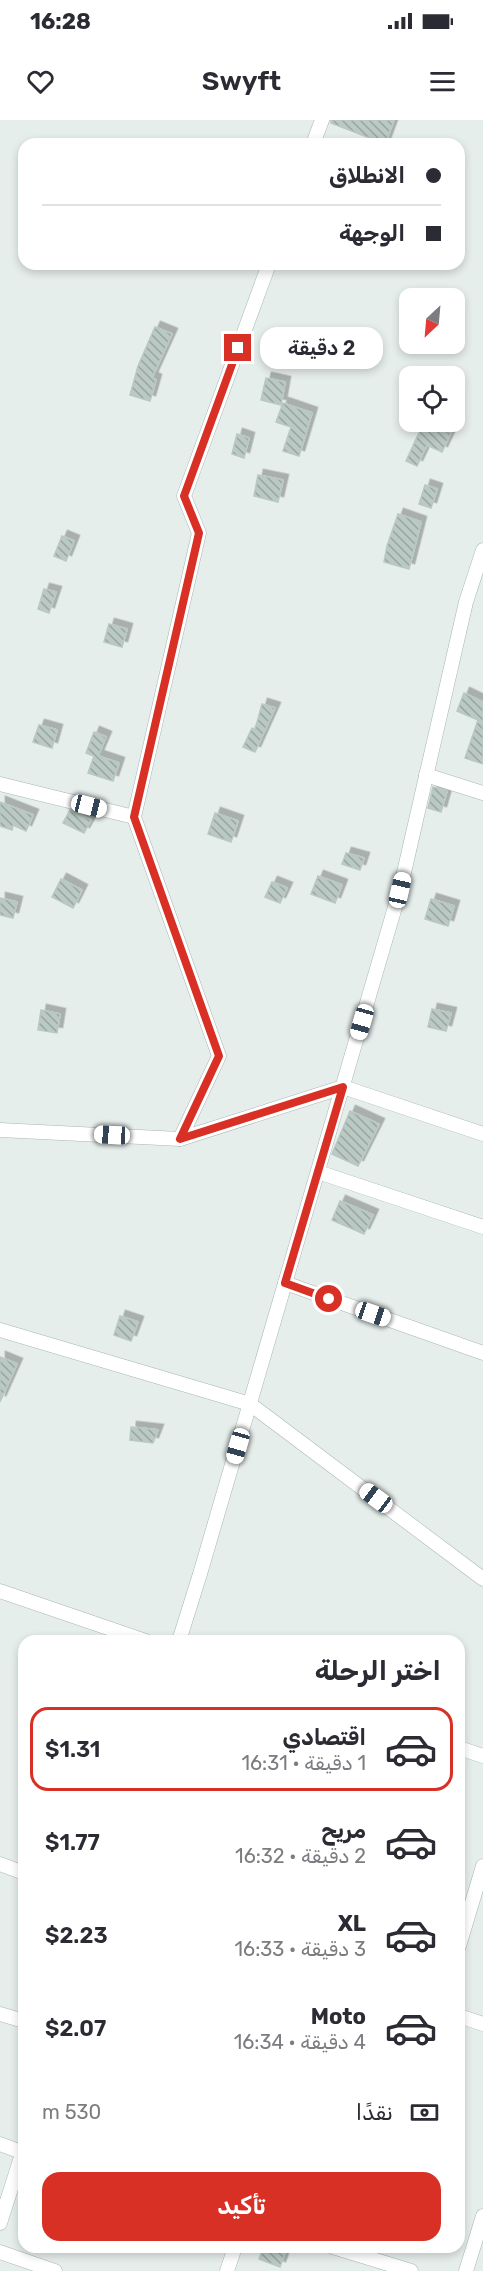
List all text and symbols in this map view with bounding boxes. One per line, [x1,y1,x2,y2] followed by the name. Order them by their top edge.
[30,8,91,35] text: 16:28
[24,65,57,98] icon: heart
[202,65,281,97] text: Swyft
[426,65,459,98] icon: menu
[329,162,405,189] text: الانطلاق
[339,220,405,247] text: الوجهة
[399,288,465,354] north arrow
[399,288,465,432] map controls
[259,327,382,369] callout: 2 دقيقة
[224,334,251,361] route end
[288,336,355,360] text: 2 دقيقة
[399,366,465,432] button: locate
[69,793,109,819] car
[387,870,413,910] car
[348,1002,376,1042] car
[94,1125,130,1145] car
[315,1285,342,1312] route start
[353,1300,393,1328] car
[224,1426,252,1466] car
[356,1480,396,1516] car
[315,1655,441,1687] text: اختر الرحلة
[384,1722,438,1776] icon: car
[283,1724,366,1751] text: اقتصادي
[45,1736,100,1763] text: $1.31
[241,1751,366,1775] text: 1 دقيقة · 16:31
[384,1815,438,1869] icon: car
[321,1817,366,1844] text: مريح
[45,1829,100,1856] text: $1.77
[235,1844,366,1868] text: 2 دقيقة · 16:32
[384,1908,438,1962] icon: car
[338,1910,366,1937] text: XL
[45,1922,108,1949] text: $2.23
[235,1937,366,1961] text: 3 دقيقة · 16:33
[384,2001,438,2055] icon: car
[311,2003,366,2030] text: Moto
[45,2015,106,2042] text: $2.07
[234,2030,366,2054] text: 4 دقيقة · 16:34
[408,2096,441,2129] icon: cash
[356,2099,393,2126] text: نقدًا
[42,2100,101,2124] text: 530 m
[42,2172,441,2241] button: تأكيد

